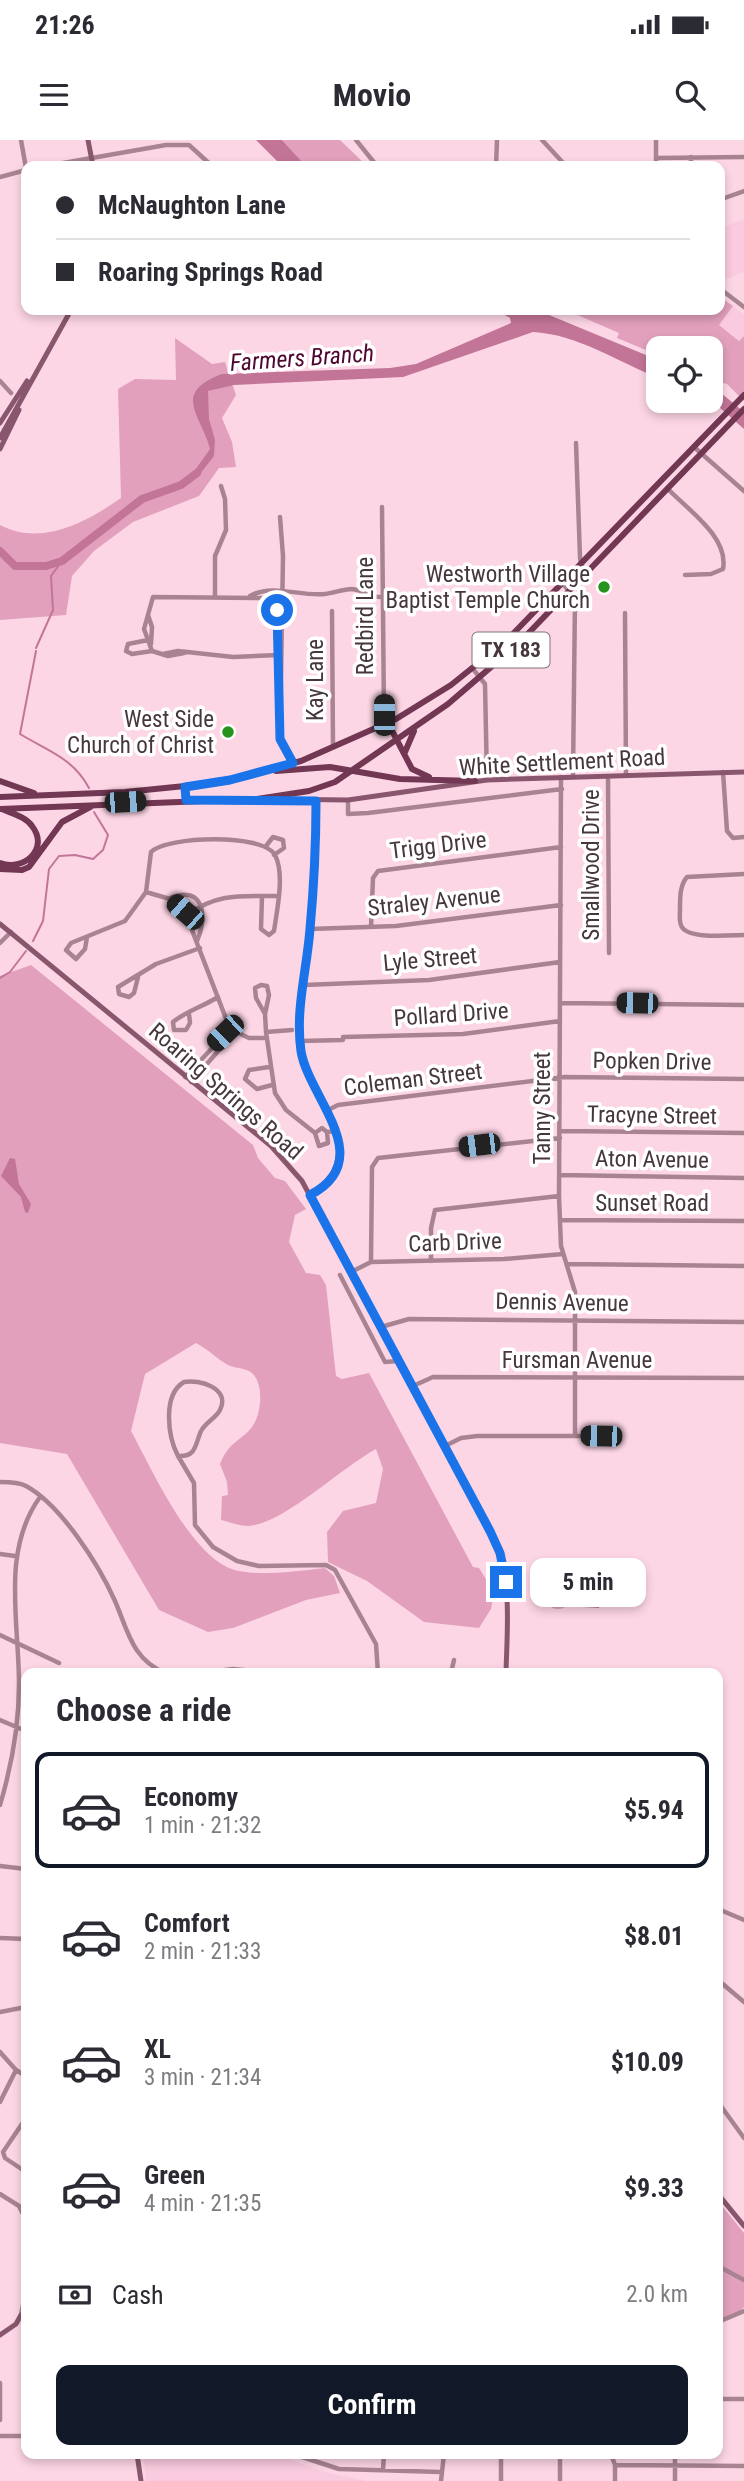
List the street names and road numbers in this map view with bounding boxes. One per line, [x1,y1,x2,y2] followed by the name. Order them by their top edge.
[352,557,379,675] street label: Redbird Lane
[472,632,550,668] road number: TX 183
[302,639,329,721] street label: Kay Lane
[458,744,666,781] street label: White Settlement Road
[578,789,605,941] street label: Smallwood Drive
[388,826,488,865] street label: Trigg Drive
[366,881,502,922] street label: Straley Avenue
[382,942,478,977] street label: Lyle Street
[393,997,509,1032] street label: Pollard Drive
[143,1017,308,1165] street label: Roaring Springs Road
[592,1047,712,1076] street label: Popken Drive
[529,1052,556,1164] street label: Tanny Street
[342,1058,484,1101] street label: Coleman Street
[587,1101,717,1130] street label: Tracyne Street
[595,1145,709,1174] street label: Aton Avenue
[595,1190,709,1217] street label: Sunset Road
[408,1227,502,1258] street label: Carb Drive
[495,1288,629,1317] street label: Dennis Avenue
[502,1347,652,1374] street label: Fursman Avenue

